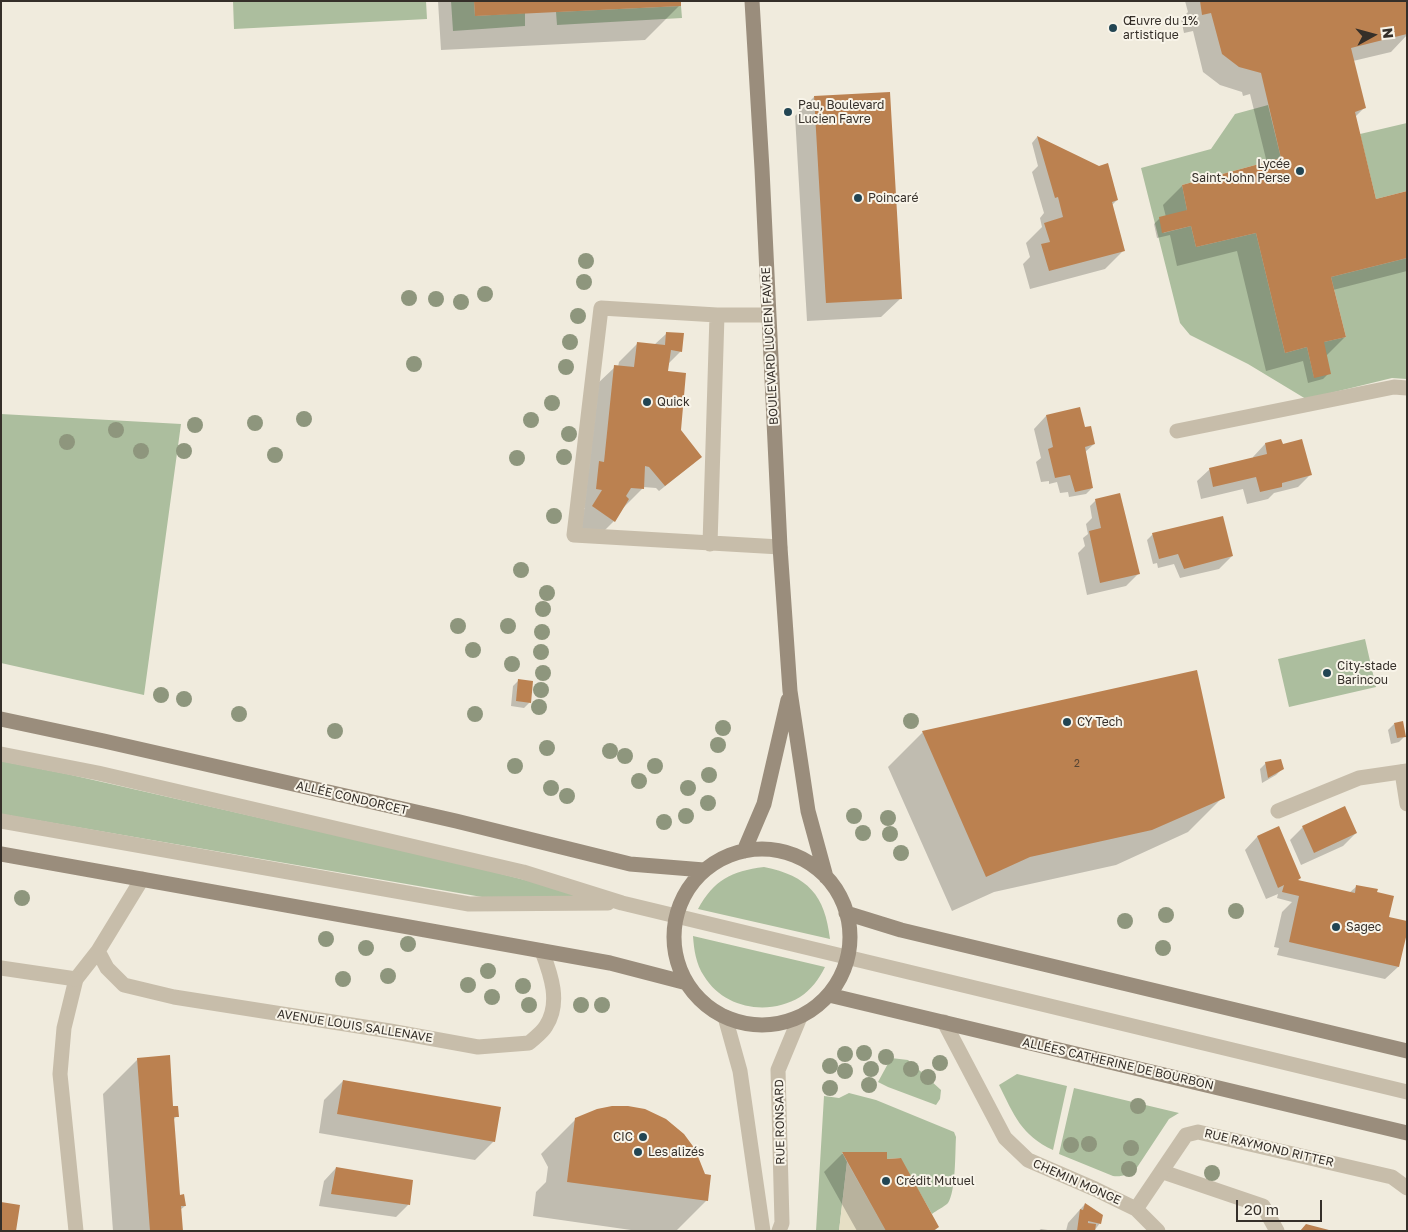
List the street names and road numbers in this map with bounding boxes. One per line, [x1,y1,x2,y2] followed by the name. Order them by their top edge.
[759,267,781,425] street label: BOULEVARD LUCIEN FAVRE
[295,778,409,818] street label: ALLÉE CONDORCET
[276,1007,434,1045] street label: AVENUE LOUIS SALLENAVE
[1021,1035,1215,1093] street label: ALLÉES CATHERINE DE BOURBON
[772,1079,788,1165] street label: RUE RONSARD
[1203,1126,1335,1170] street label: RUE RAYMOND RITTER
[1031,1156,1123,1208] street label: CHEMIN MONGE

